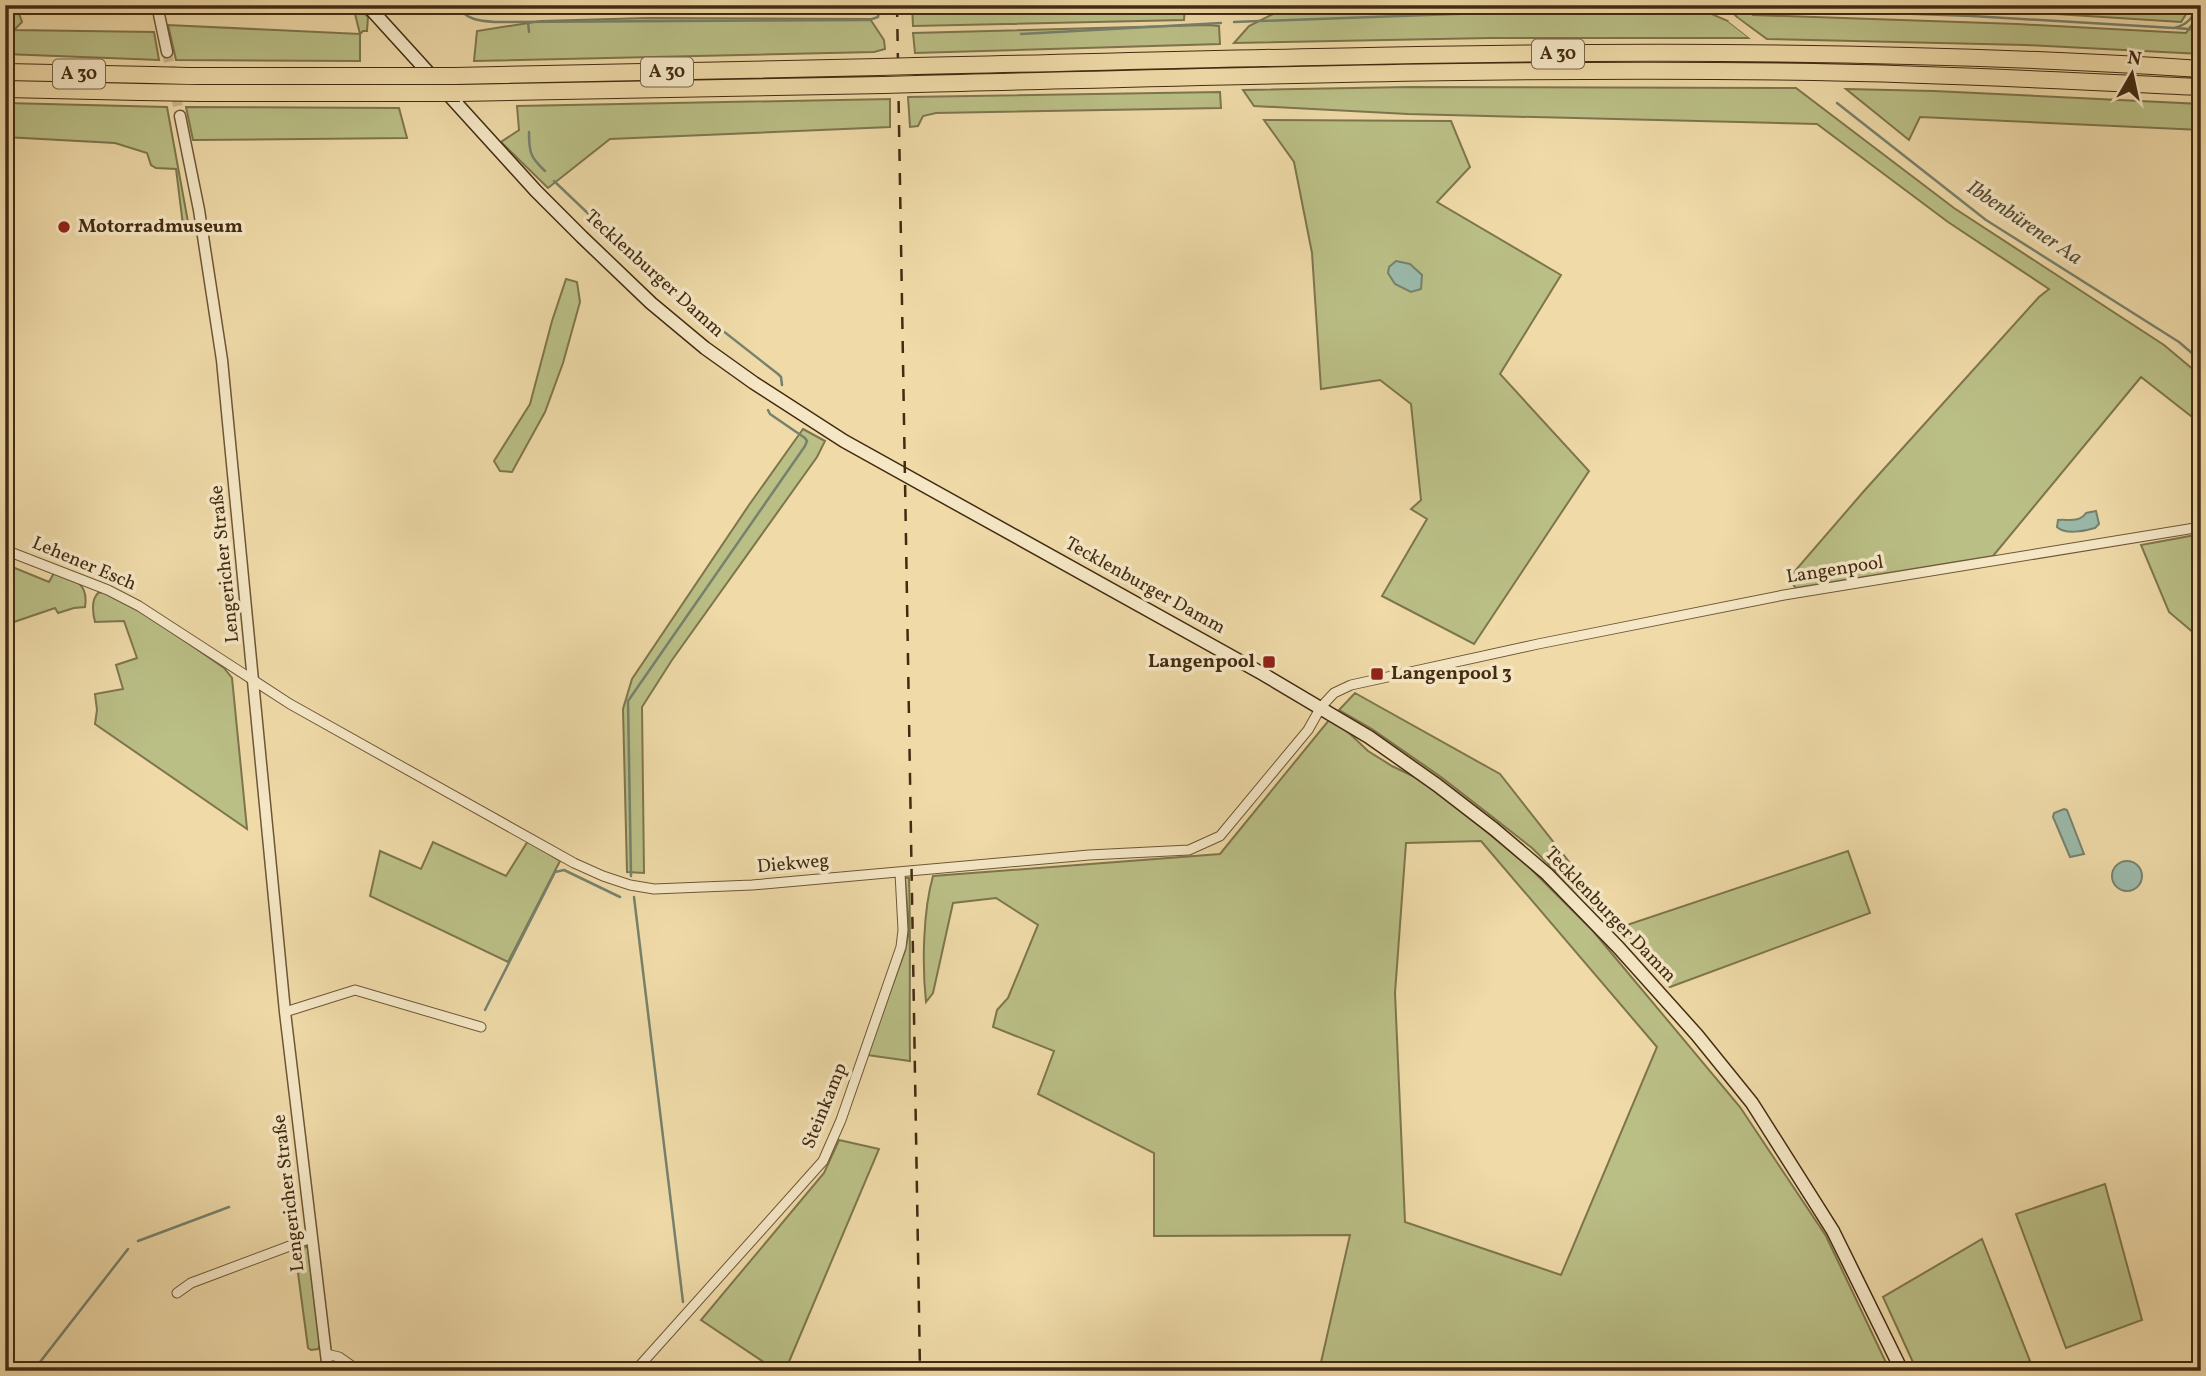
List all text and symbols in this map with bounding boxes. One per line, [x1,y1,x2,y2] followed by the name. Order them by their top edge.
[2098,38,2168,108] north arrow
[1532,40,1584,68] road number: A 30
[2125,45,2143,73] text: N
[641,58,693,86] road number: A 30
[53,60,105,88] road number: A 30
[1960,174,2088,272] water label: Ibbenbürener Aa
[579,204,730,344] street label: Tecklenburger Damm
[78,214,243,240] place label: Motorradmuseum
[56,219,72,235] marker: Motorradmuseum
[204,484,246,644] street label: Lengericher Straße
[28,530,140,598] street label: Lehener Esch
[1060,531,1230,641] street label: Tecklenburger Damm
[1785,549,1886,591] street label: Langenpool
[1148,649,1255,675] place label: Langenpool
[1261,654,1277,670] marker: Langenpool
[1391,661,1512,687] place label: Langenpool 3
[1369,666,1385,682] marker: Langenpool 3
[1538,841,1682,989] street label: Tecklenburger Damm
[756,848,830,880] street label: Diekweg
[796,1059,854,1153] street label: Steinkamp
[266,1113,312,1273] street label: Lengericher Straße

